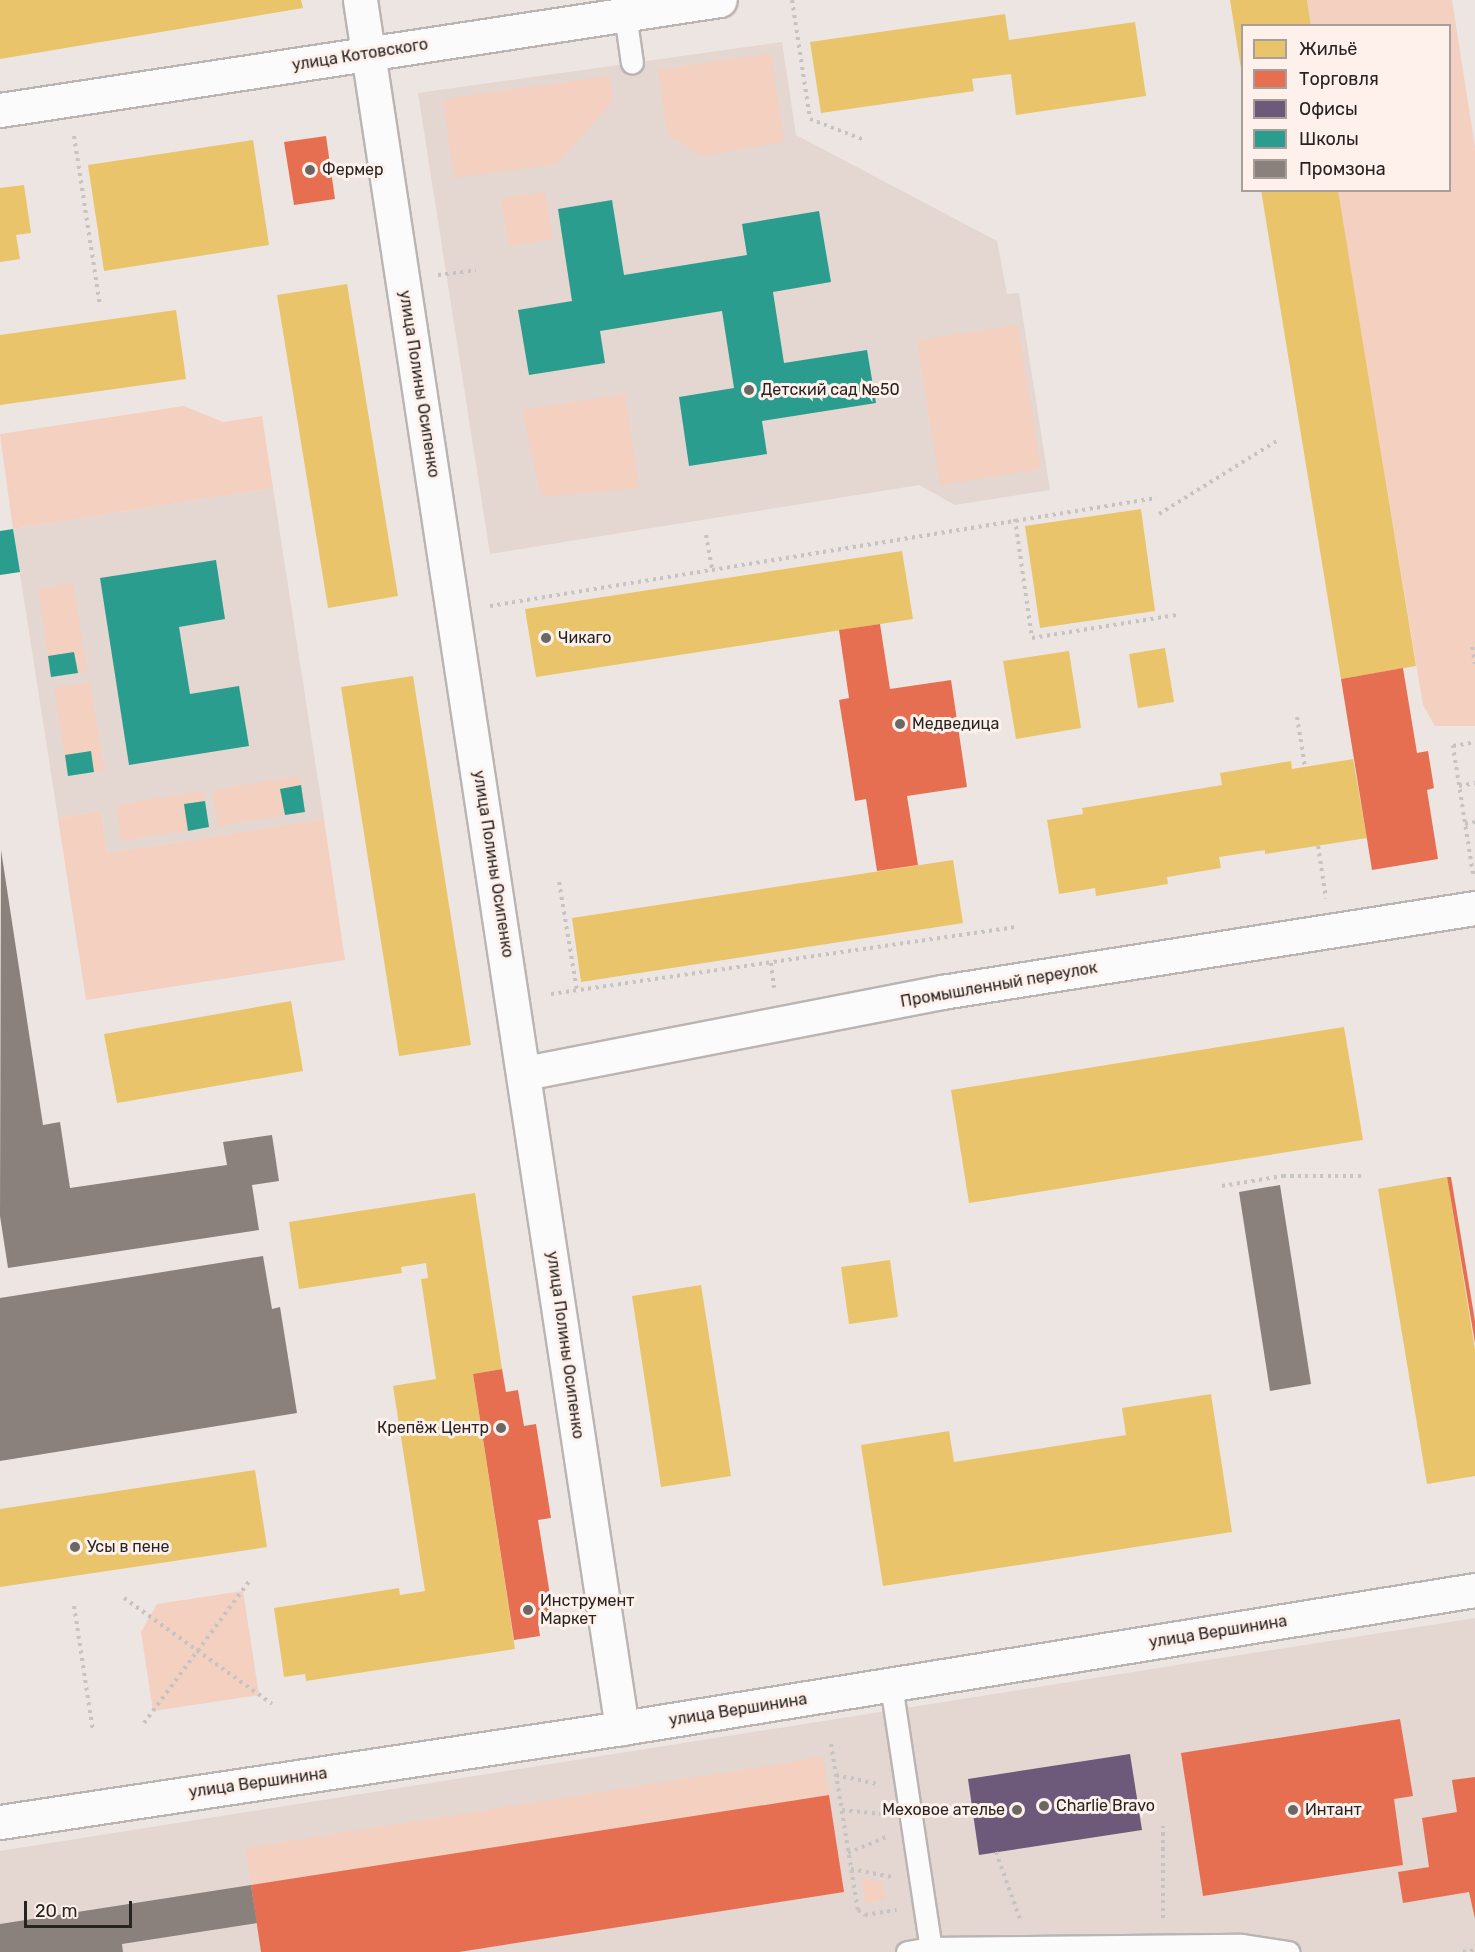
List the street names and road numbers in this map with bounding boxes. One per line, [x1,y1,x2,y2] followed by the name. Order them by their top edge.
[291,35,429,75] street label: улица Котовского
[395,289,443,479] street label: улица Полины Осипенко
[469,769,517,959] street label: улица Полины Осипенко
[899,958,1099,1012] street label: Промышленный переулок
[542,1250,588,1440] street label: улица Полины Осипенко
[1148,1612,1288,1652] street label: улица Вершинина
[668,1690,808,1730] street label: улица Вершинина
[188,1764,328,1802] street label: улица Вершинина

